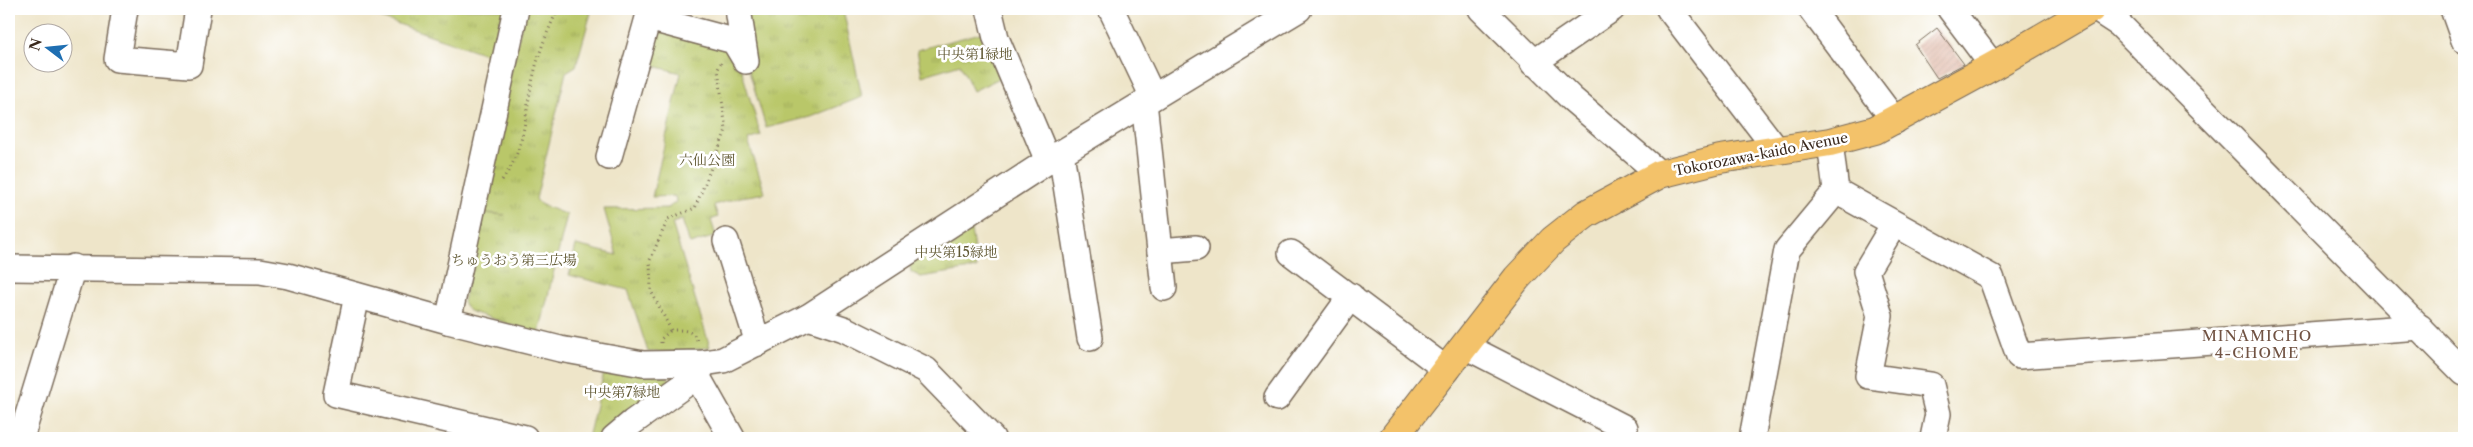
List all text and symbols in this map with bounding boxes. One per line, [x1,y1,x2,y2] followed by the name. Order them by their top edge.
[22,22,72,72] north arrow
[25,36,46,53] text: N
[937,45,1013,63] park label: 中央第1緑地
[1672,128,1850,180] street label: Tokorozawa-kaido Avenue
[679,151,735,169] park label: 六仙公園
[914,243,998,261] park label: 中央第15緑地
[451,251,577,269] park label: ちゅうおう第三広場
[2202,326,2312,362] district label: MINAMICHO 4-CHOME
[584,383,660,401] park label: 中央第7緑地

